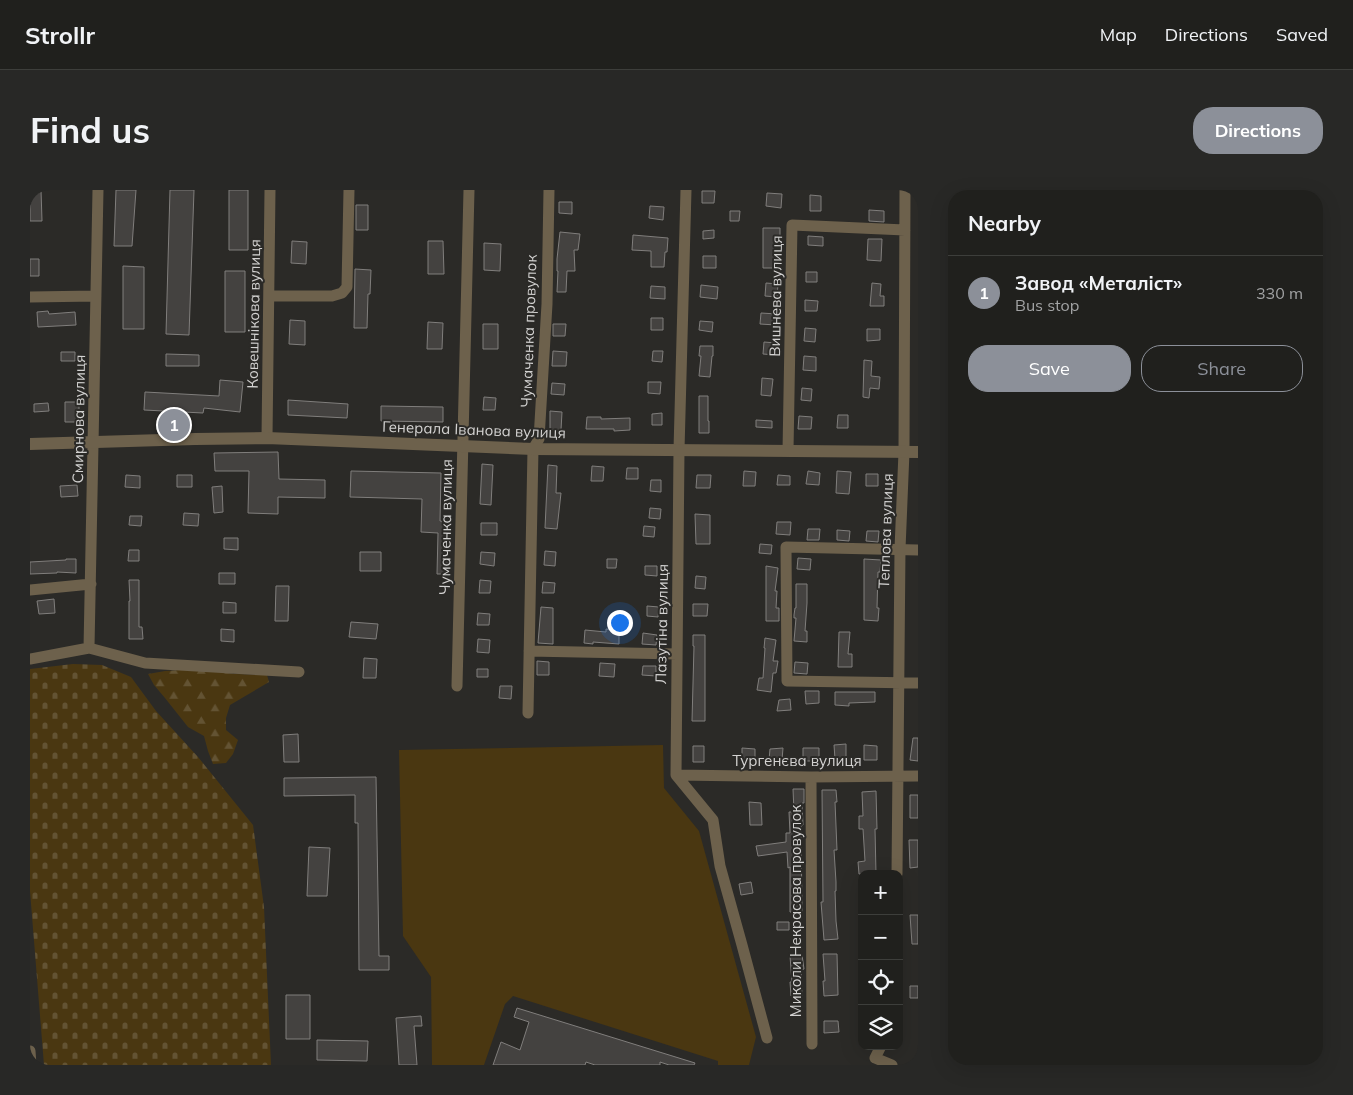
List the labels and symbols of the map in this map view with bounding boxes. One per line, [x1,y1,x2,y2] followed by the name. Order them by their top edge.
[765,235,786,357] street label: Вишнева вулиця
[243,239,264,389] street label: Ковешнікова вулиця
[516,253,541,408] street label: Чумаченка провулок
[68,354,89,484] street label: Смирнова вулиця
[158,406,190,444] pin: 1
[382,417,566,442] street label: Генерала Іванова вулиця
[435,459,456,595] street label: Чумаченка вулиця
[874,473,897,589] street label: Теплова вулиця
[651,564,672,684] street label: Лазутіна вулиця
[607,610,633,636] your location
[732,751,862,770] street label: Тургенєва вулиця
[786,804,805,1017] street label: Миколи Некрасова провулок

